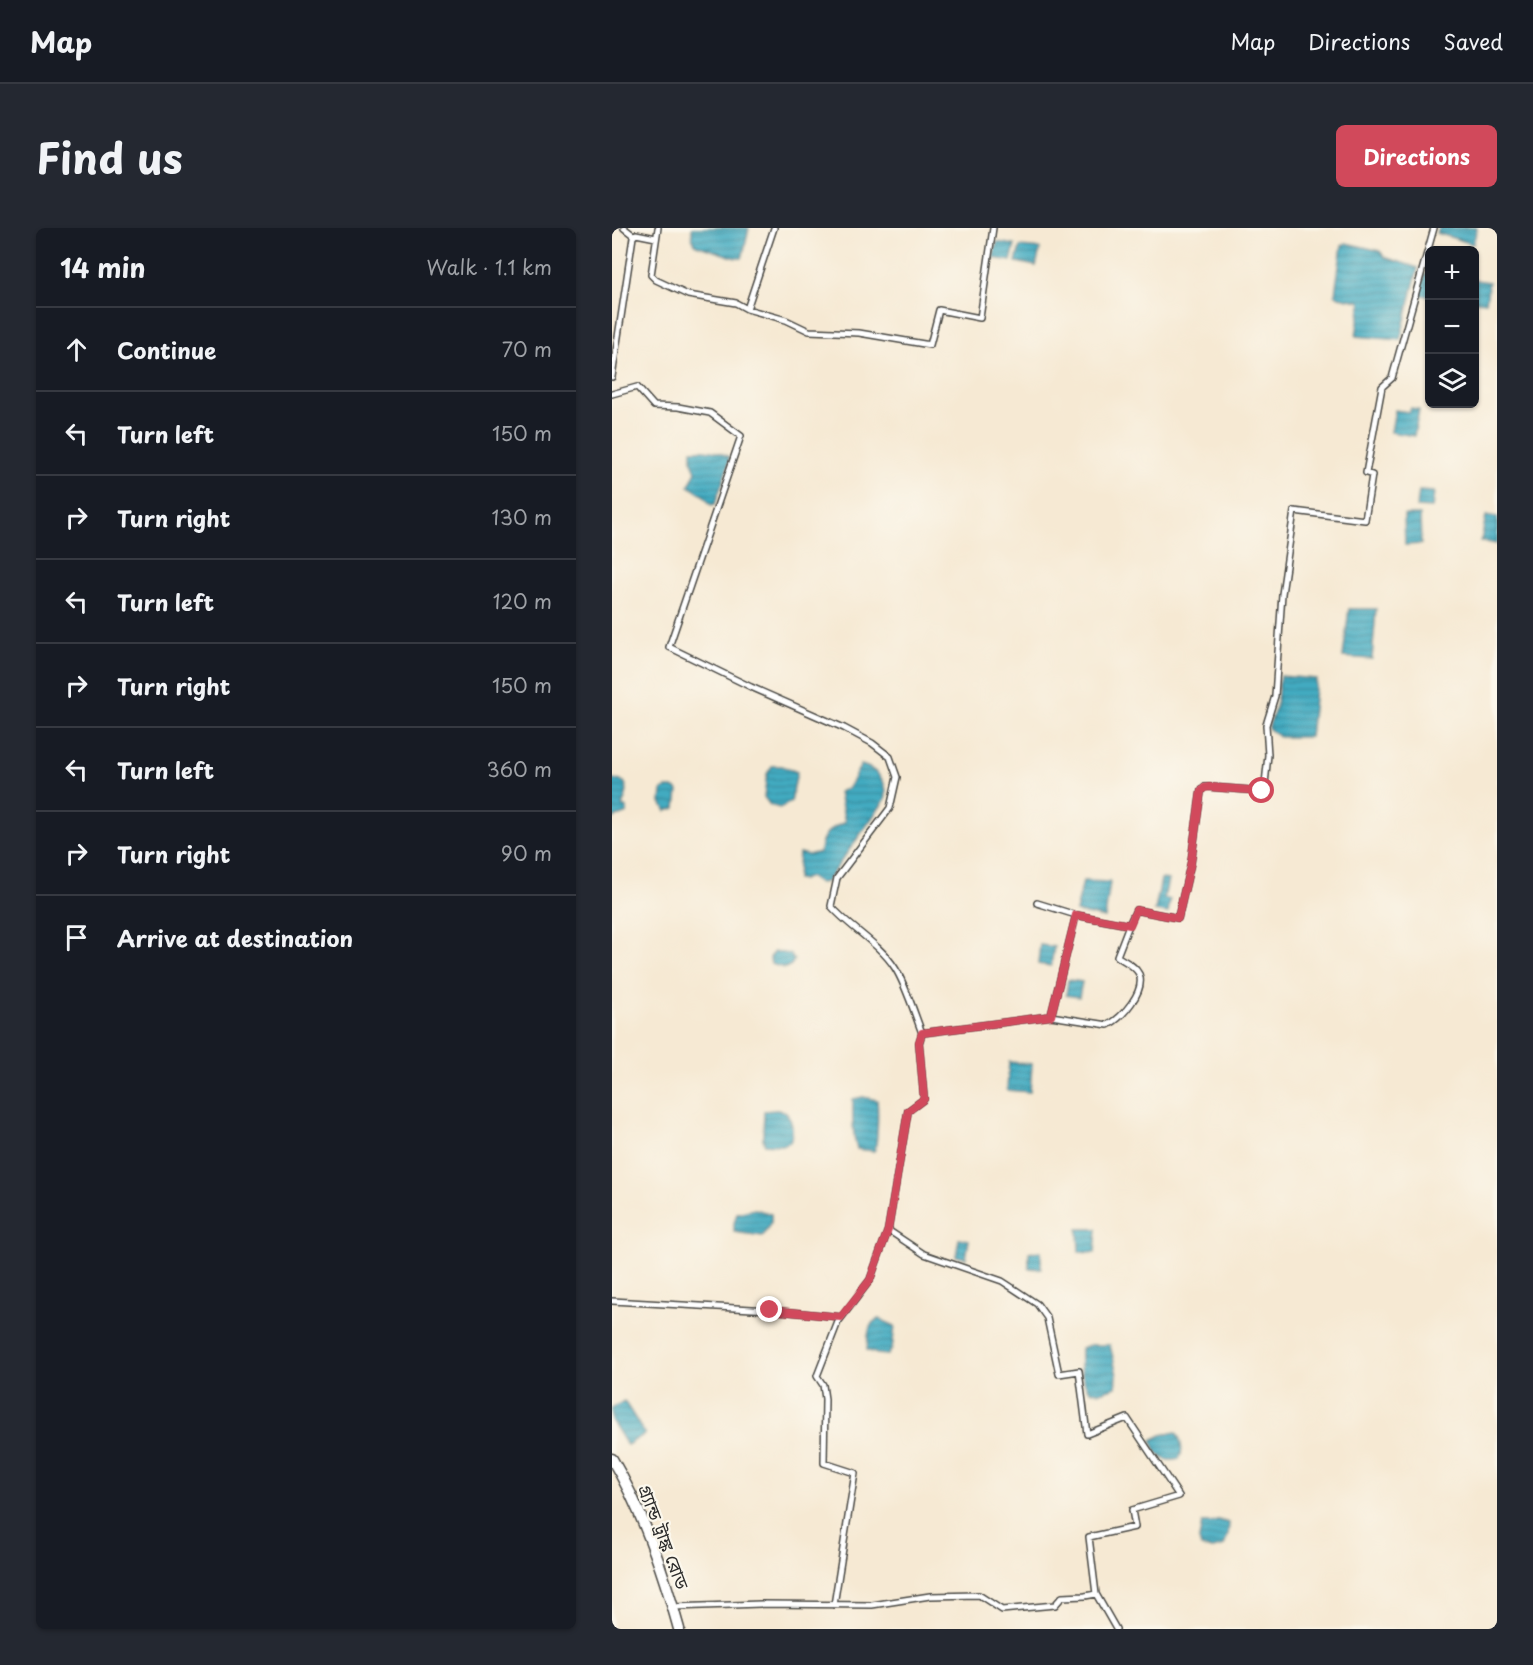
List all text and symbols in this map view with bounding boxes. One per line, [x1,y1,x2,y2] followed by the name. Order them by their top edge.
[30,20,92,63] text: Map
[1230,25,1275,57] text: Map
[1308,25,1410,57] text: Directions
[1443,25,1503,57] text: Saved
[36,125,183,188] text: Find us
[1336,125,1497,187] button: Directions
[1425,246,1479,408] map controls
[1425,246,1479,300] button: +
[60,248,146,287] text: 14 min
[427,252,552,282] text: Walk · 1.1 km
[1425,300,1479,354] button: −
[60,333,93,366] icon: ahead
[117,333,216,366] text: Continue
[502,334,552,364] text: 70 m
[1425,354,1479,408] button: layers
[60,417,93,450] icon: left
[117,417,214,450] text: Turn left
[492,418,552,448] text: 150 m
[60,501,93,534] icon: right
[117,501,230,534] text: Turn right
[492,502,552,532] text: 130 m
[60,585,93,618] icon: left
[117,585,214,618] text: Turn left
[493,586,552,616] text: 120 m
[60,669,93,702] icon: right
[117,669,230,702] text: Turn right
[492,670,552,700] text: 150 m
[60,753,93,786] icon: left
[117,753,214,786] text: Turn left
[486,754,552,784] text: 360 m
[1248,777,1274,803] route start
[60,837,93,870] icon: right
[117,837,230,870] text: Turn right
[501,838,552,868] text: 90 m
[60,921,93,954] icon: arrive
[117,921,353,954] text: Arrive at destination
[756,1296,782,1322] route end
[632,1480,697,1593] street label: গ্র্যান্ড ট্রাঙ্ক রোড

